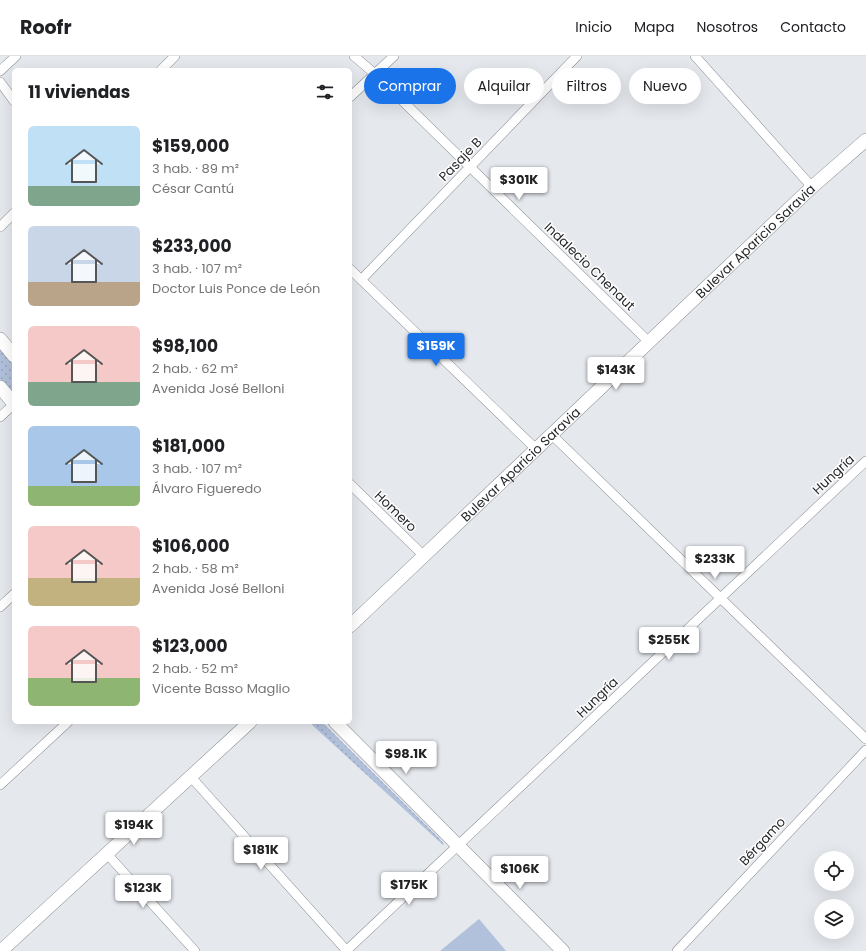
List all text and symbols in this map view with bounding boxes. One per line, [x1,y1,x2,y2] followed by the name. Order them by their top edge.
[20,14,72,41] text: Roofr
[575,17,612,37] text: Inicio
[634,17,675,37] text: Mapa
[697,17,758,37] text: Nosotros
[780,17,846,37] text: Contacto
[364,68,456,104] chip: Comprar
[464,68,544,104] chip: Alquilar
[552,68,621,104] chip: Filtros
[629,68,701,104] chip: Nuevo
[28,80,130,104] text: 11 viviendas
[314,81,336,103] icon: filters
[435,133,486,186] street label: Pasaje B
[152,134,229,158] text: $159,000
[60,142,108,190] icon: home
[152,159,239,178] text: 3 hab. · 89 m²
[491,167,547,201] pin: $301K
[500,170,538,189] text: $301K
[152,179,234,198] text: César Cantú
[691,180,820,303] street label: Bulevar Aparicio Saravia
[540,218,640,315] street label: Indalecio Chenaut
[152,234,232,258] text: $233,000
[60,242,108,290] icon: home
[152,259,242,278] text: 3 hab. · 107 m²
[152,279,320,298] text: Doctor Luis Ponce de León
[408,333,464,367] pin: $159K
[152,334,218,358] text: $98,100
[417,336,455,355] text: $159K
[60,342,108,390] icon: home
[588,357,644,391] pin: $143K
[152,359,238,378] text: 2 hab. · 62 m²
[596,360,636,379] text: $143K
[152,379,284,398] text: Avenida José Belloni
[457,403,585,526] street label: Bulevar Aparicio Saravia
[152,434,225,458] text: $181,000
[60,442,108,490] icon: home
[808,450,859,499] street label: Hungría
[152,459,242,478] text: 3 hab. · 107 m²
[152,479,262,498] text: Álvaro Figueredo
[370,486,421,536] street label: Homero
[152,534,230,558] text: $106,000
[60,542,108,590] icon: home
[687,546,743,580] pin: $233K
[695,549,735,568] text: $233K
[152,559,239,578] text: 2 hab. · 58 m²
[152,579,284,598] text: Avenida José Belloni
[641,627,697,661] pin: $255K
[648,630,690,649] text: $255K
[152,634,228,658] text: $123,000
[60,642,108,690] icon: home
[152,659,238,678] text: 2 hab. · 52 m²
[572,673,622,722] street label: Hungría
[152,679,290,698] text: Vicente Basso Maglio
[373,741,439,775] pin: $98.1K
[385,744,427,763] text: $98.1K
[106,812,162,846] pin: $194K
[735,813,790,870] street label: Bérgamo
[114,815,154,834] text: $194K
[233,837,289,871] pin: $181K
[243,840,279,859] text: $181K
[814,851,854,939] map controls
[814,851,854,891] button: locate
[492,856,548,890] pin: $106K
[500,859,540,878] text: $106K
[381,872,437,906] pin: $175K
[115,875,171,909] pin: $123K
[390,875,428,894] text: $175K
[124,878,162,897] text: $123K
[814,899,854,939] button: layers

